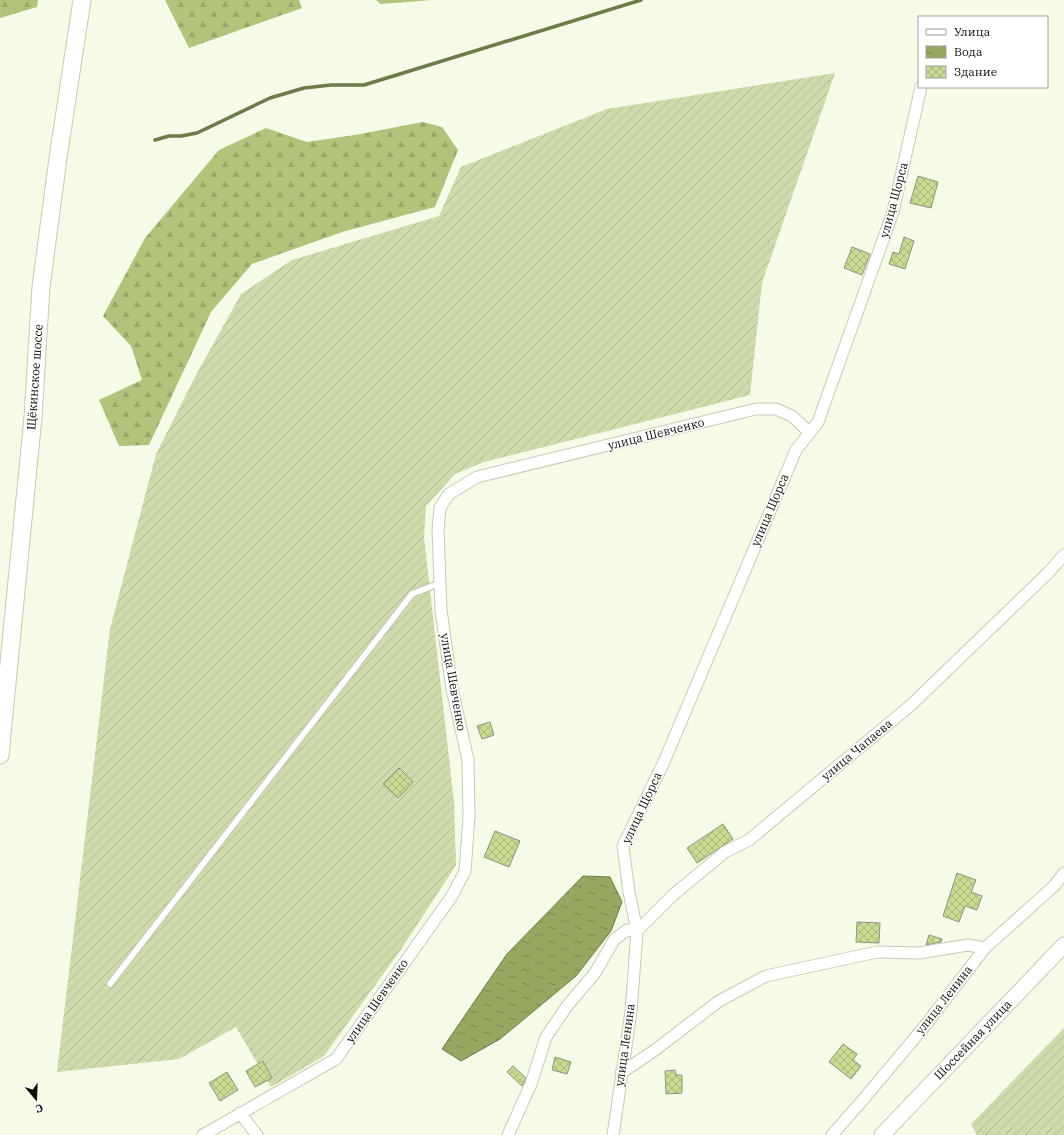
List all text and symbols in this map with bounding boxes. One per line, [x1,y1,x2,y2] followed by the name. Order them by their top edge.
[918,16,1048,88] legend
[954,24,991,39] text: Улица
[954,44,983,59] text: Вода
[954,64,997,79] text: Здание
[876,160,911,239] street label: улица Щорса
[23,323,46,431] street label: Щёкинское шоссе
[606,414,706,453] street label: улица Шевченко
[748,471,792,548] street label: улица Щорса
[438,632,470,732] street label: улица Шевченко
[818,715,895,784] street label: улица Чапаева
[618,769,665,846] street label: улица Щорса
[342,956,411,1046] street label: улица Шевченко
[912,962,975,1037] street label: улица Ленина
[931,996,1015,1083] street label: Шоссейная улица
[611,1002,638,1087] street label: улица Ленина
[16,1079,56,1119] north arrow
[34,1101,45,1116] text: С

